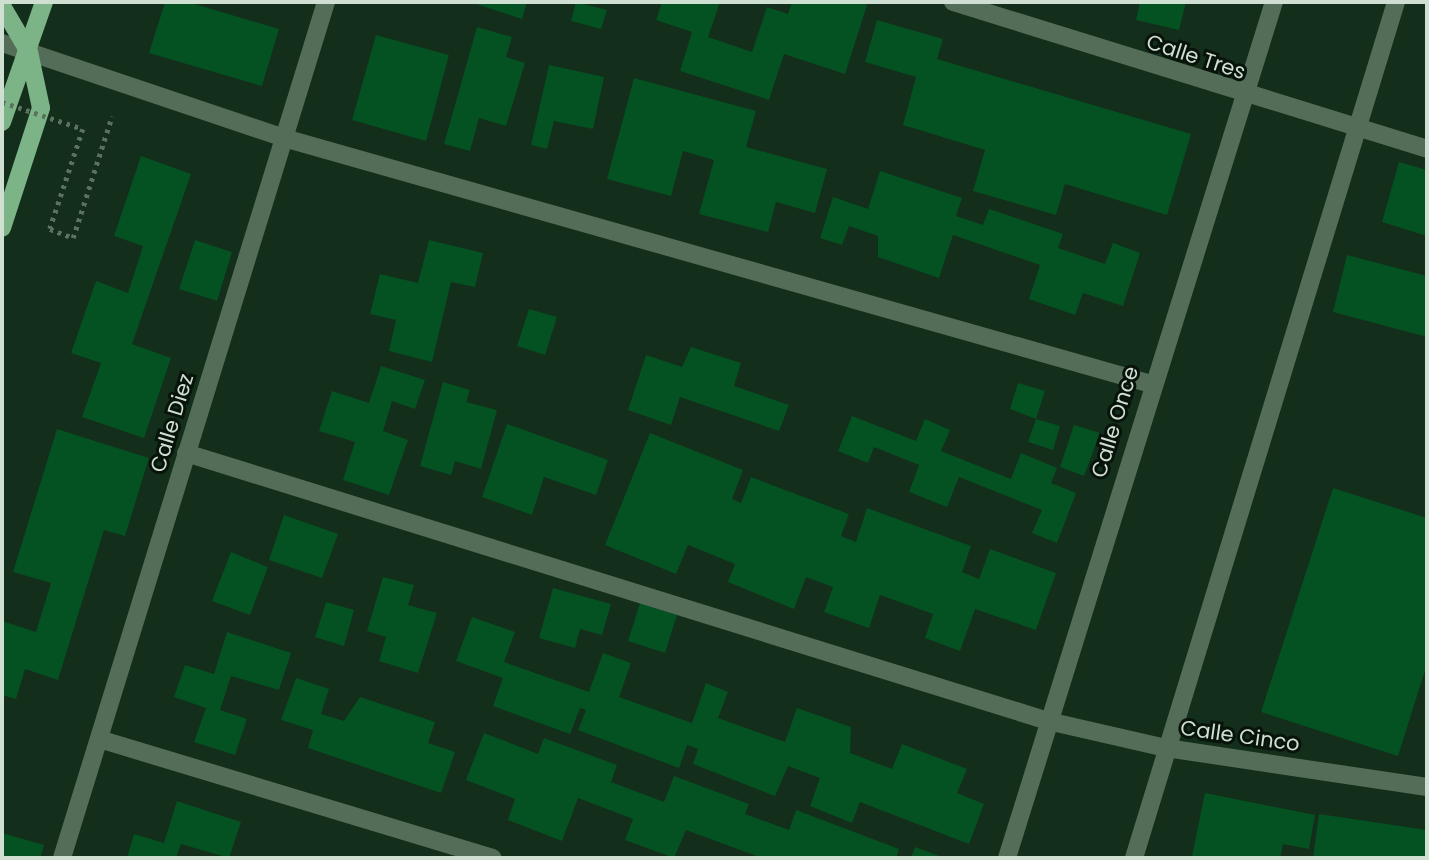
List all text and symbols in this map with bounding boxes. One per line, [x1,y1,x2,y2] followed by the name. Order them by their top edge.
[1143,29,1249,85] street label: Calle Tres
[1086,363,1144,481] street label: Calle Once
[145,371,199,475] street label: Calle Diez
[1179,715,1301,757] street label: Calle Cinco

